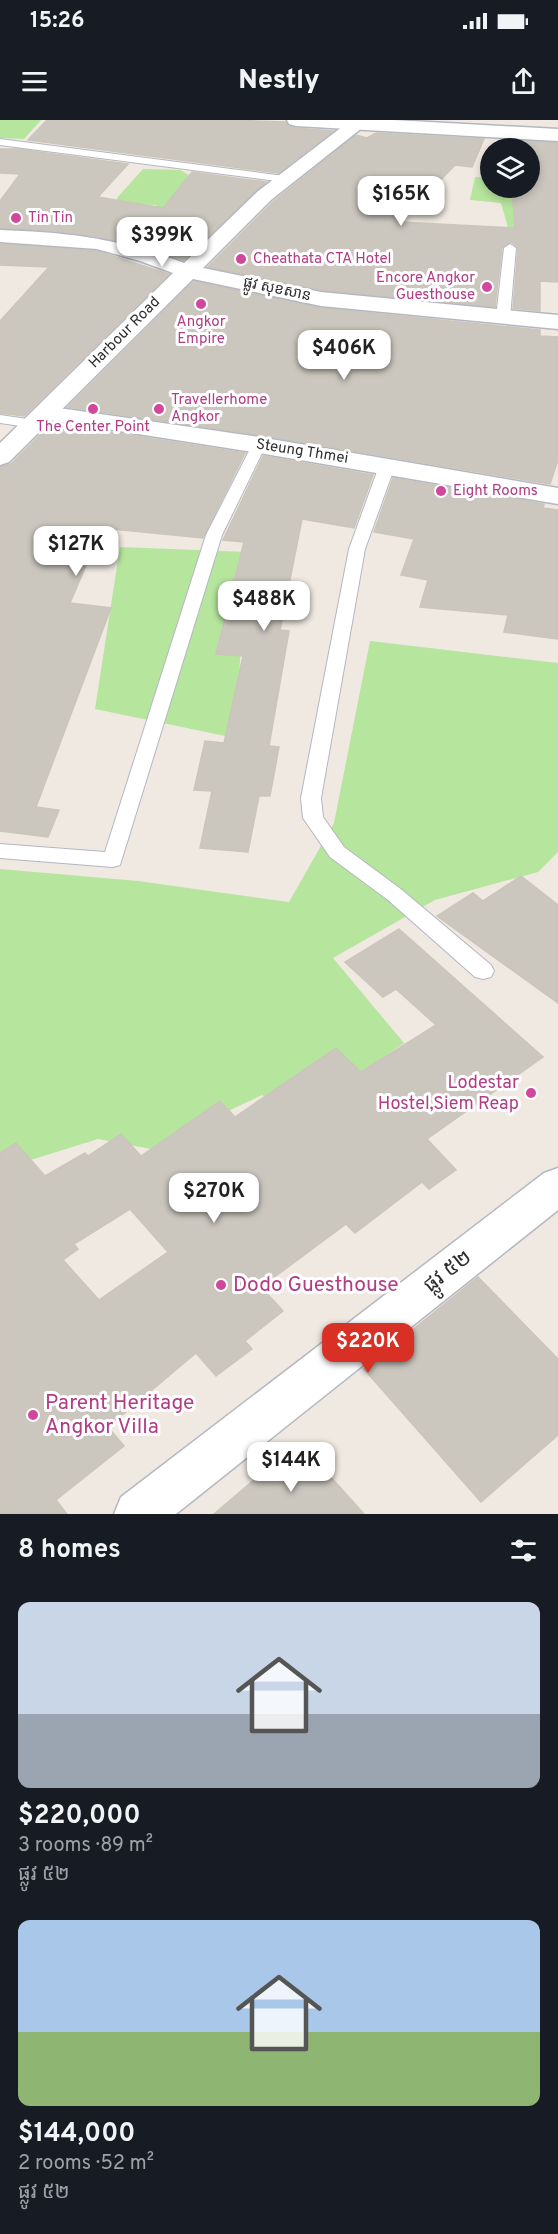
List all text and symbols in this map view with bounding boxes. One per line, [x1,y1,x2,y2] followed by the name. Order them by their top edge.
[30,8,85,35] text: 15:26
[238,64,320,98] text: Nestly
[18,65,51,98] icon: menu
[507,65,540,98] icon: share
[480,138,540,198] map controls
[480,138,540,198] button: layers
[359,176,443,227] pin: $165K
[372,182,430,208] text: $165K
[28,209,73,228] place label: Tin Tin
[9,211,23,225] marker: Tin Tin
[120,217,204,268] pin: $399K
[131,223,193,249] text: $399K
[253,250,391,269] place label: Cheathata CTA Hotel
[234,252,248,266] marker: Cheathata CTA Hotel
[376,269,475,305] place label: Encore Angkor Guesthouse
[241,274,313,309] street label: ផ្លូវ សុខសាន
[480,280,494,294] marker: Encore Angkor Guesthouse
[85,293,165,373] street label: Harbour Road
[194,297,208,311] marker: Angkor Empire
[177,313,226,349] place label: Angkor Empire
[302,330,386,381] pin: $406K
[312,336,376,362] text: $406K
[171,391,267,427] place label: Travellerhome Angkor
[86,402,100,416] marker: The Center Point
[152,402,166,416] marker: Travellerhome Angkor
[36,418,150,437] place label: The Center Point
[254,435,350,469] street label: Steung Thmei
[453,482,538,501] place label: Eight Rooms
[434,484,448,498] marker: Eight Rooms
[34,526,118,577] pin: $127K
[48,532,104,558] text: $127K
[222,581,306,632] pin: $488K
[232,587,296,613] text: $488K
[378,1072,519,1116] place label: Lodestar Hostel,Siem Reap
[524,1086,538,1100] marker: Lodestar Hostel,Siem Reap
[172,1173,256,1224] pin: $270K
[183,1179,245,1205] text: $270K
[418,1245,480,1303] street label: ផ្លូវ ៥២
[233,1272,399,1299] place label: Dodo Guesthouse
[214,1278,228,1292] marker: Dodo Guesthouse
[326,1323,410,1374] pin: $220K
[336,1329,400,1355] text: $220K
[45,1390,194,1441] place label: Parent Heritage Angkor Villa
[26,1408,40,1422] marker: Parent Heritage Angkor Villa
[249,1442,333,1493] pin: $144K
[261,1448,321,1474] text: $144K
[18,1534,121,1567] text: 8 homes
[507,1534,540,1567] icon: filters
[225,1641,333,1749] icon: home
[18,1800,141,1833] text: $220,000
[18,1833,153,1859] text: 3 rooms · 89 m²
[18,1862,70,1888] text: ផ្លូវ ៥២
[225,1959,333,2067] icon: home
[18,2118,135,2151] text: $144,000
[18,2151,154,2177] text: 2 rooms · 52 m²
[18,2180,70,2206] text: ផ្លូវ ៥២

